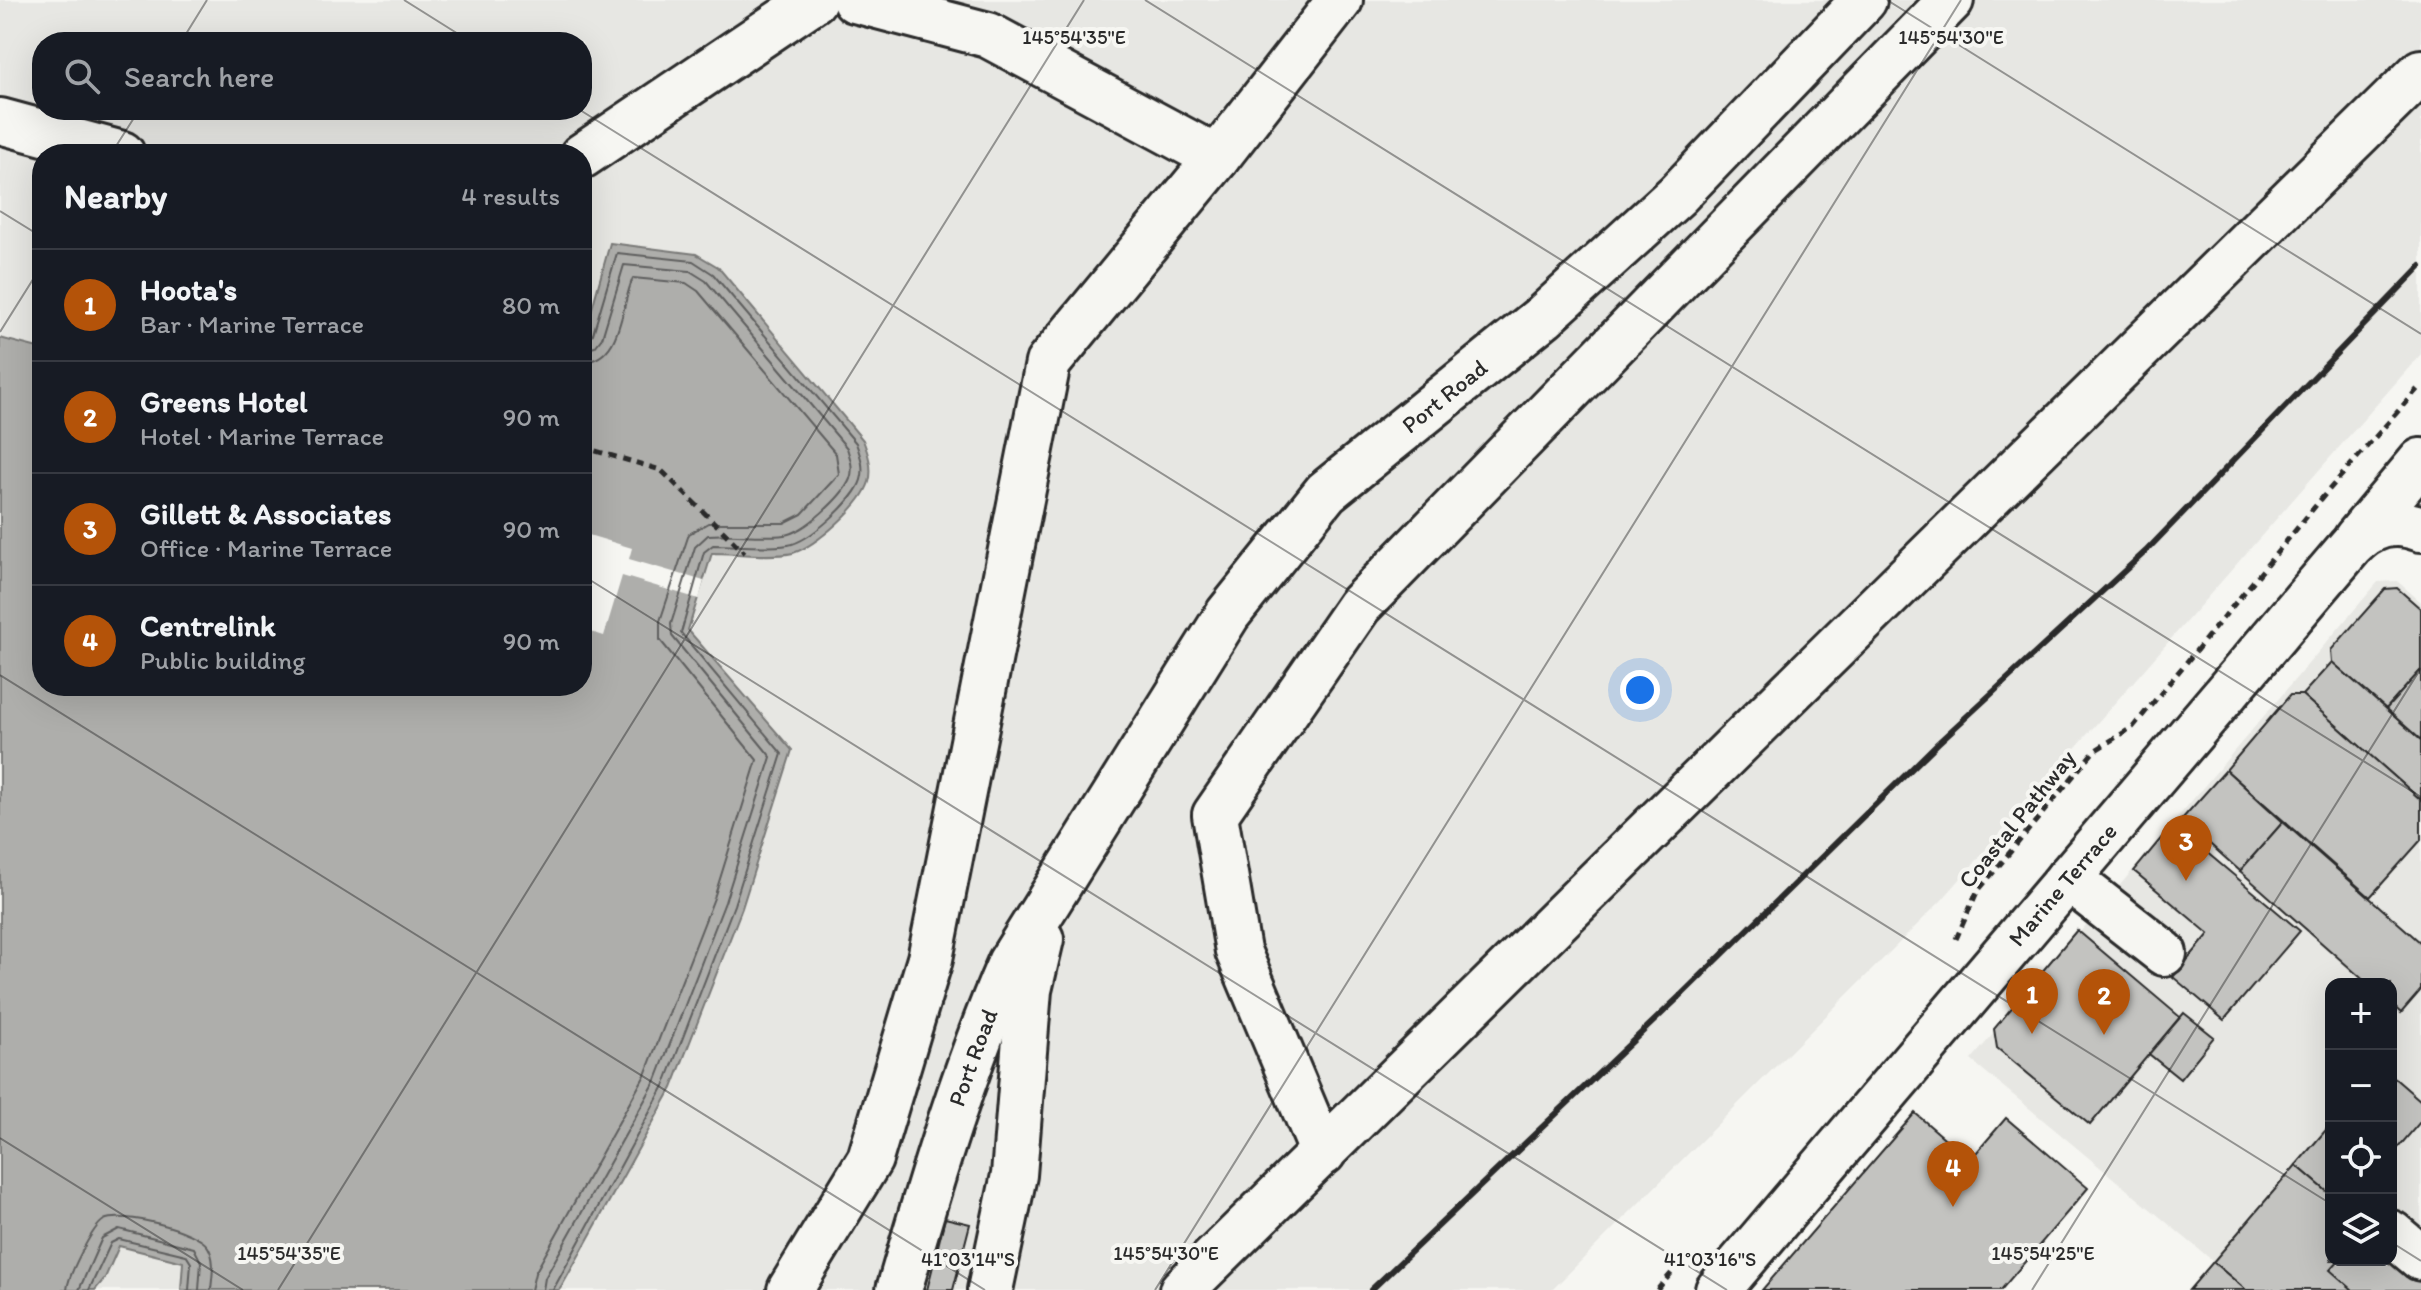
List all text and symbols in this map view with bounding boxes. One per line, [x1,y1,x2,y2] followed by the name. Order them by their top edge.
[1022,25,1126,49] text: 145°54'35"E
[1898,25,2004,49] text: 145°54'30"E
[32,32,592,120] search box
[60,54,104,98] icon: search
[124,58,274,95] text: Search here
[64,176,167,217] text: Nearby
[461,180,560,212] text: 4 results
[140,271,237,308] text: Hoota's
[84,289,96,321] text: 1
[502,289,560,321] text: 80 m
[140,308,364,340] text: Bar · Marine Terrace
[1396,353,1493,439] street label: Port Road
[140,383,308,420] text: Greens Hotel
[83,401,97,433] text: 2
[503,401,560,433] text: 90 m
[140,420,384,452] text: Hotel · Marine Terrace
[140,495,391,532] text: Gillett & Associates
[83,513,97,545] text: 3
[503,513,560,545] text: 90 m
[140,532,392,564] text: Office · Marine Terrace
[140,607,276,644] text: Centrelink
[82,625,98,657] text: 4
[503,625,560,657] text: 90 m
[140,644,306,676] text: Public building
[1620,670,1660,710] your location
[1952,744,2081,894] street label: Coastal Pathway
[2160,815,2212,881] pin: 3
[2002,817,2123,952] street label: Marine Terrace
[2006,968,2058,1034] pin: 1
[2078,969,2130,1035] pin: 2
[2325,978,2397,1266] map controls
[2325,978,2397,1050] button: +
[941,1004,1004,1110] street label: Port Road
[2325,1050,2397,1122] button: −
[2325,1122,2397,1194] button: locate
[1927,1141,1979,1207] pin: 4
[2325,1194,2397,1266] button: layers
[237,1241,341,1265] text: 145°54'35"E
[1113,1241,1219,1265] text: 145°54'30"E
[1991,1241,2095,1265] text: 145°54'25"E
[921,1247,1015,1271] text: 41°03'14"S
[1664,1247,1756,1271] text: 41°03'16"S

